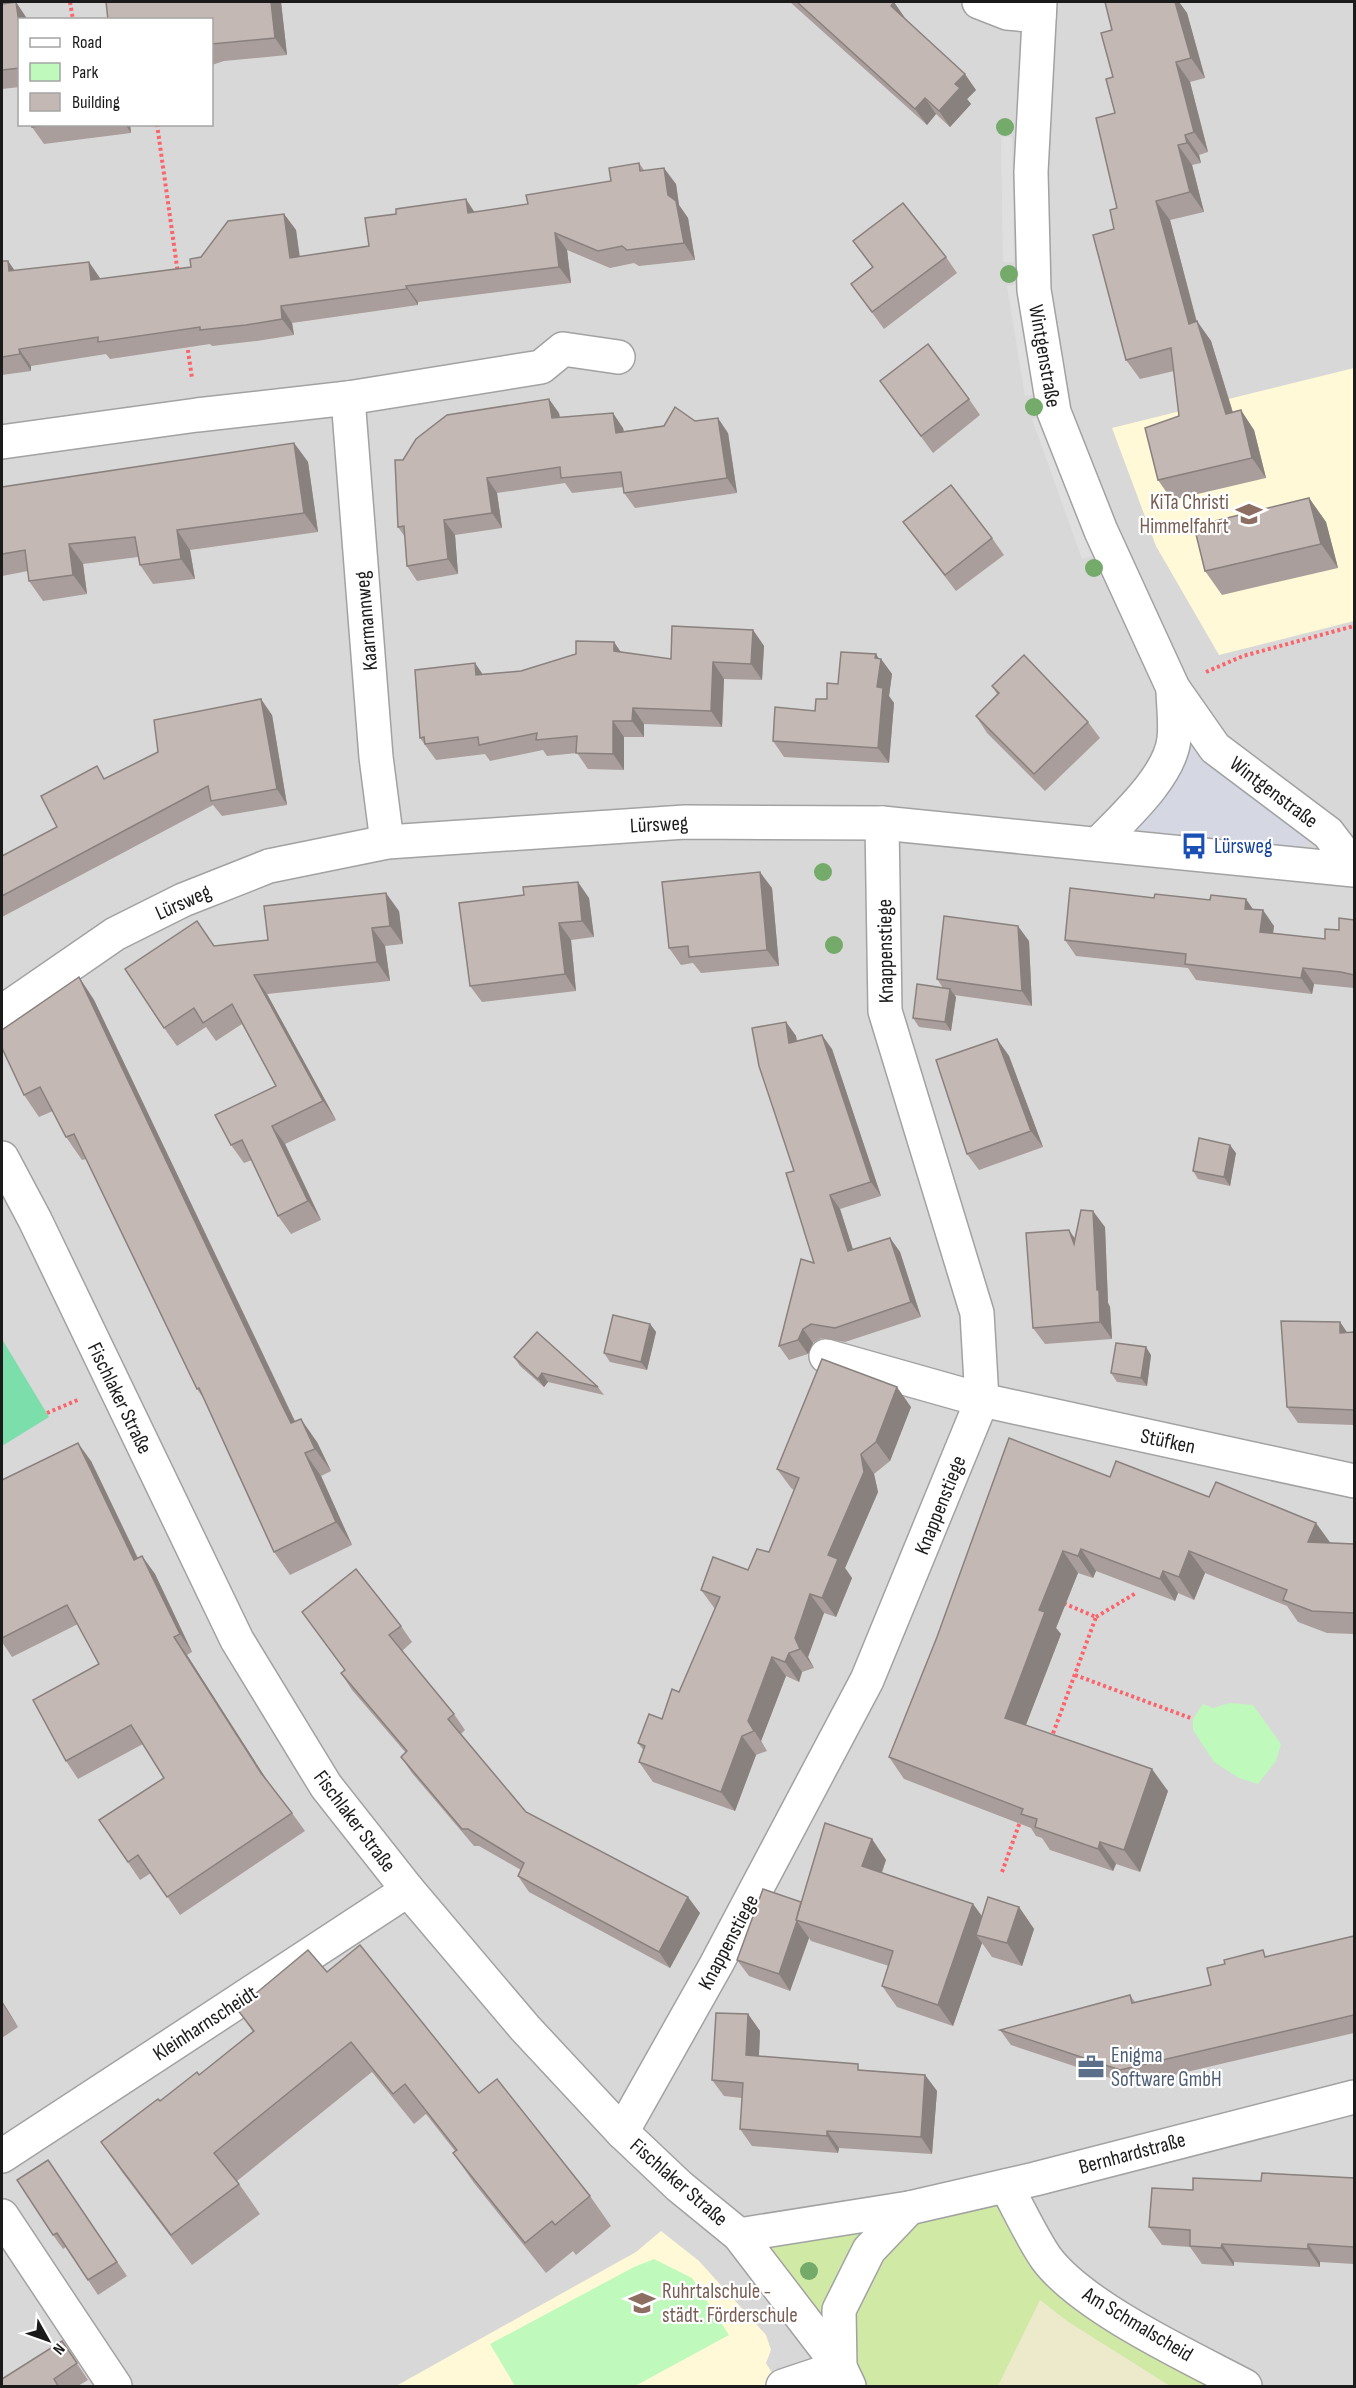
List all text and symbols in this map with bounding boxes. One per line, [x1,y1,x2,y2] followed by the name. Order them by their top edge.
[18,18,213,126] legend
[72,32,102,53] text: Road
[72,62,98,83] text: Park
[72,92,120,113] text: Building
[1023,303,1066,409] street label: Wintgenstraße
[1140,490,1229,539] place label: KiTa Christi Himmelfahrt
[1234,499,1264,529] school or university icon: KiTa Christi Himmelfahrt
[350,570,383,672] street label: Kaarmannweg
[1225,751,1323,834] street label: Wintgenstraße
[629,810,689,839] street label: Lürsweg
[1179,831,1209,861] bus stop icon: Lürsweg
[1214,834,1272,859] place label: Lürsweg
[151,879,215,926] street label: Lürsweg
[872,899,899,1003] street label: Knappenstiege
[82,1338,157,1458] street label: Fischlaker Straße
[1138,1424,1198,1459] street label: Stüfken
[909,1452,972,1558] street label: Knappenstiege
[308,1765,401,1877] street label: Fischlaker Straße
[693,1890,764,1994] street label: Knappenstiege
[148,1980,262,2066] street label: Kleinharnscheidt
[1111,2043,1222,2092] place label: Enigma Software GmbH
[1076,2052,1106,2082] office icon: Enigma Software GmbH
[1076,2127,1188,2180] street label: Bernhardstraße
[625,2133,733,2232] street label: Fischlaker Straße
[662,2279,798,2328] place label: Ruhrtalschule - städt. Förderschule
[1077,2281,1197,2367] street label: Am Schmalscheid
[627,2288,657,2318] school or university icon: Ruhrtalschule - städt. Förderschule
[18,2310,78,2370] north arrow
[48,2339,68,2358] text: N

